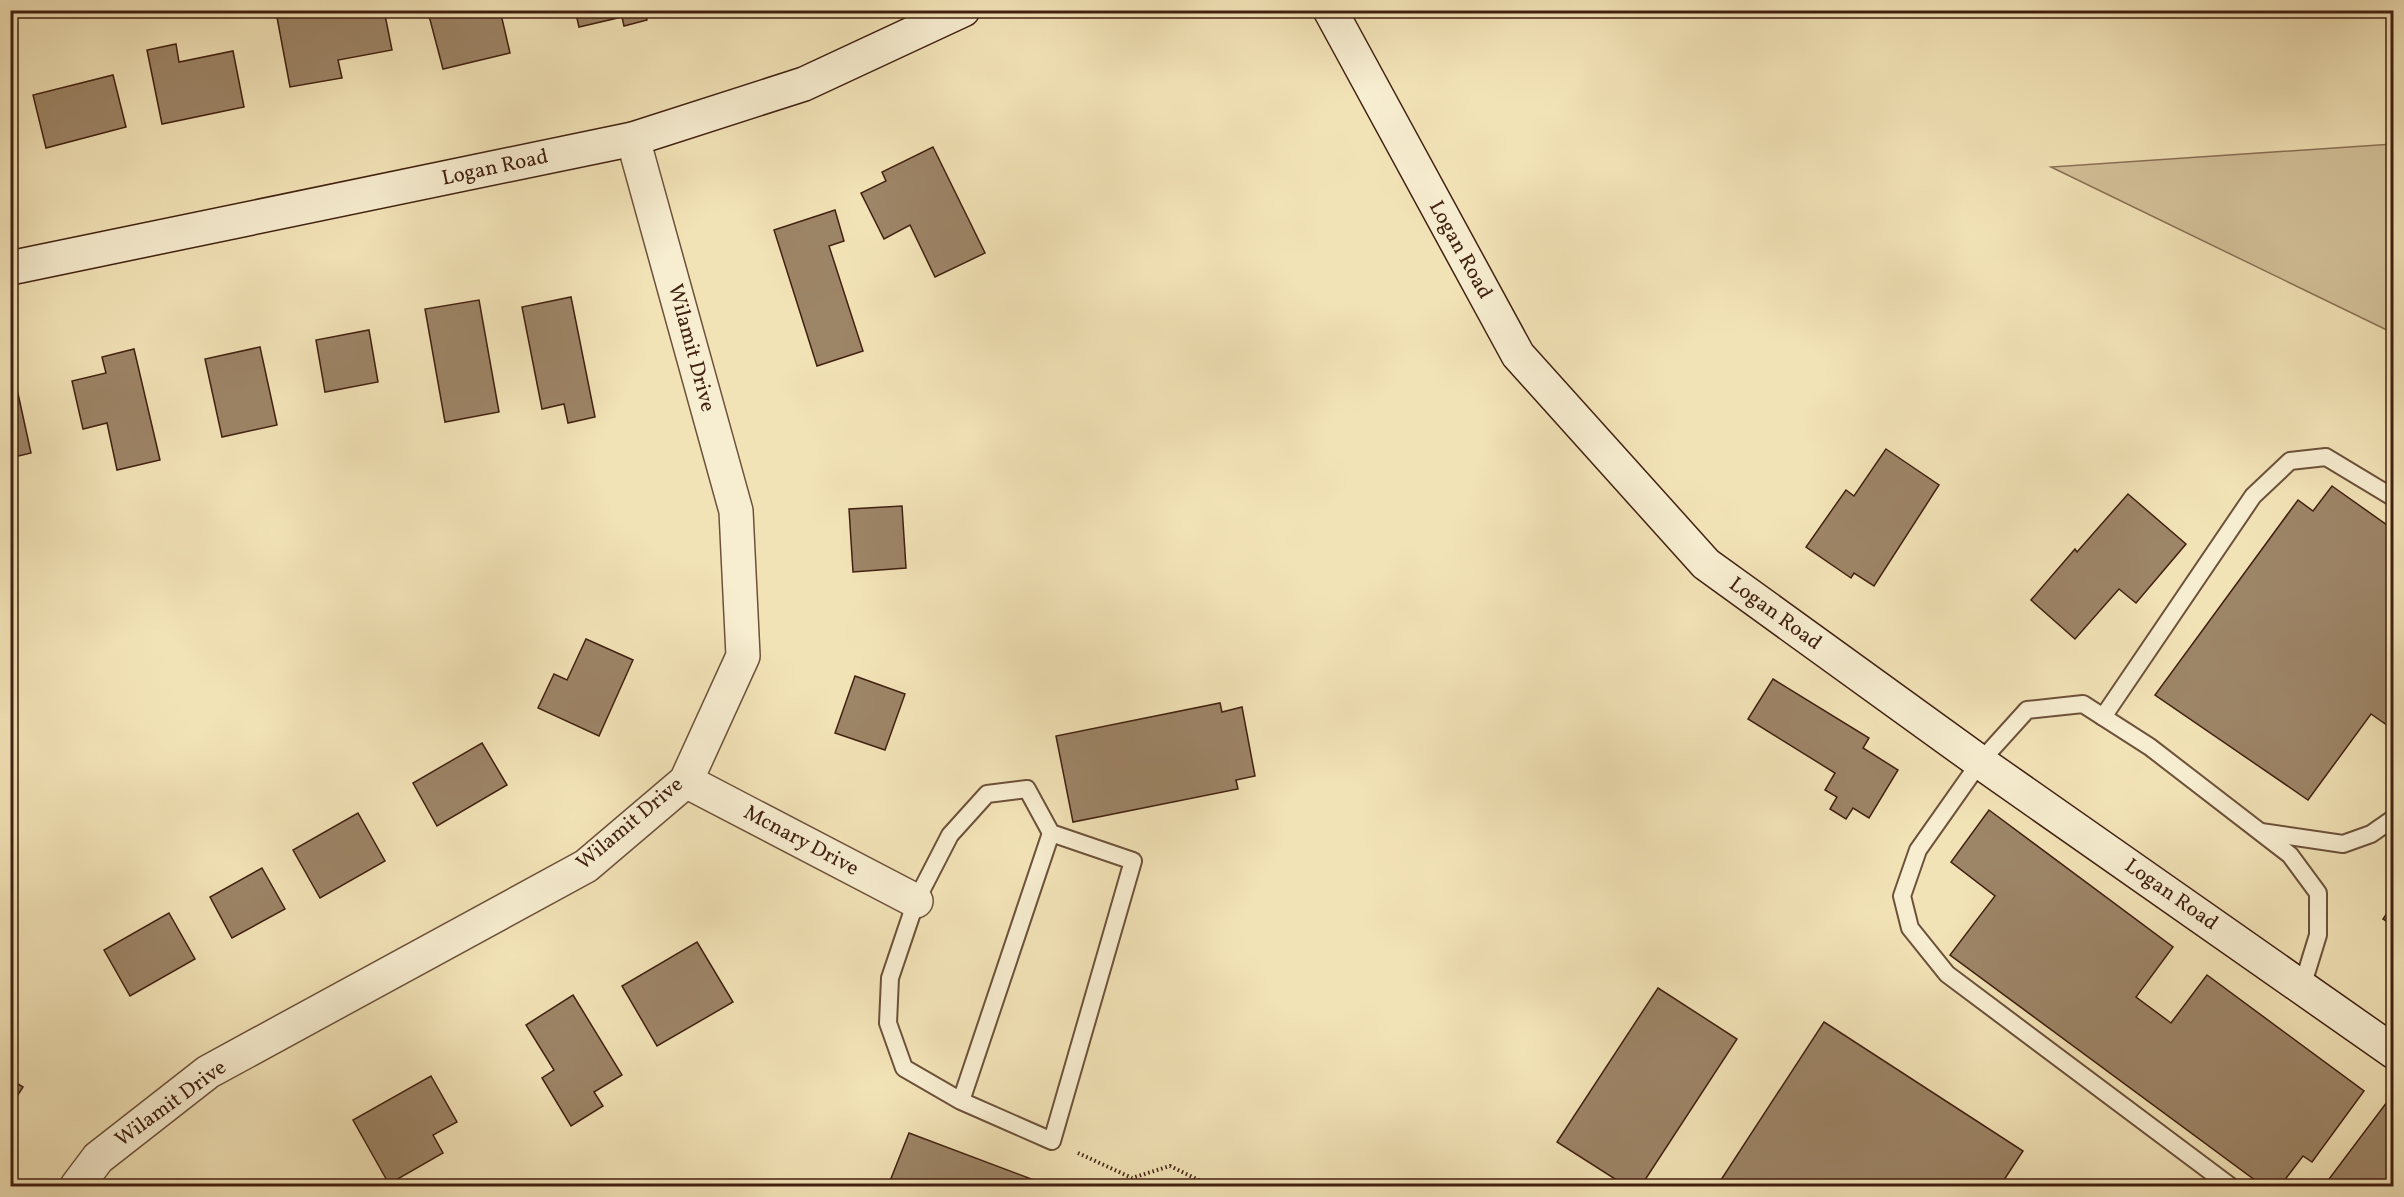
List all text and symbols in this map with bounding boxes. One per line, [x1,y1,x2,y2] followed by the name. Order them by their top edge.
[439,143,551,193] street label: Logan Road
[1421,196,1499,304] street label: Logan Road
[660,281,722,415] street label: Wilamit Drive
[1723,570,1827,658] street label: Logan Road
[570,771,690,877] street label: Wilamit Drive
[738,798,864,884] street label: Mcnary Drive
[2118,852,2224,938] street label: Logan Road
[109,1054,233,1154] street label: Wilamit Drive

